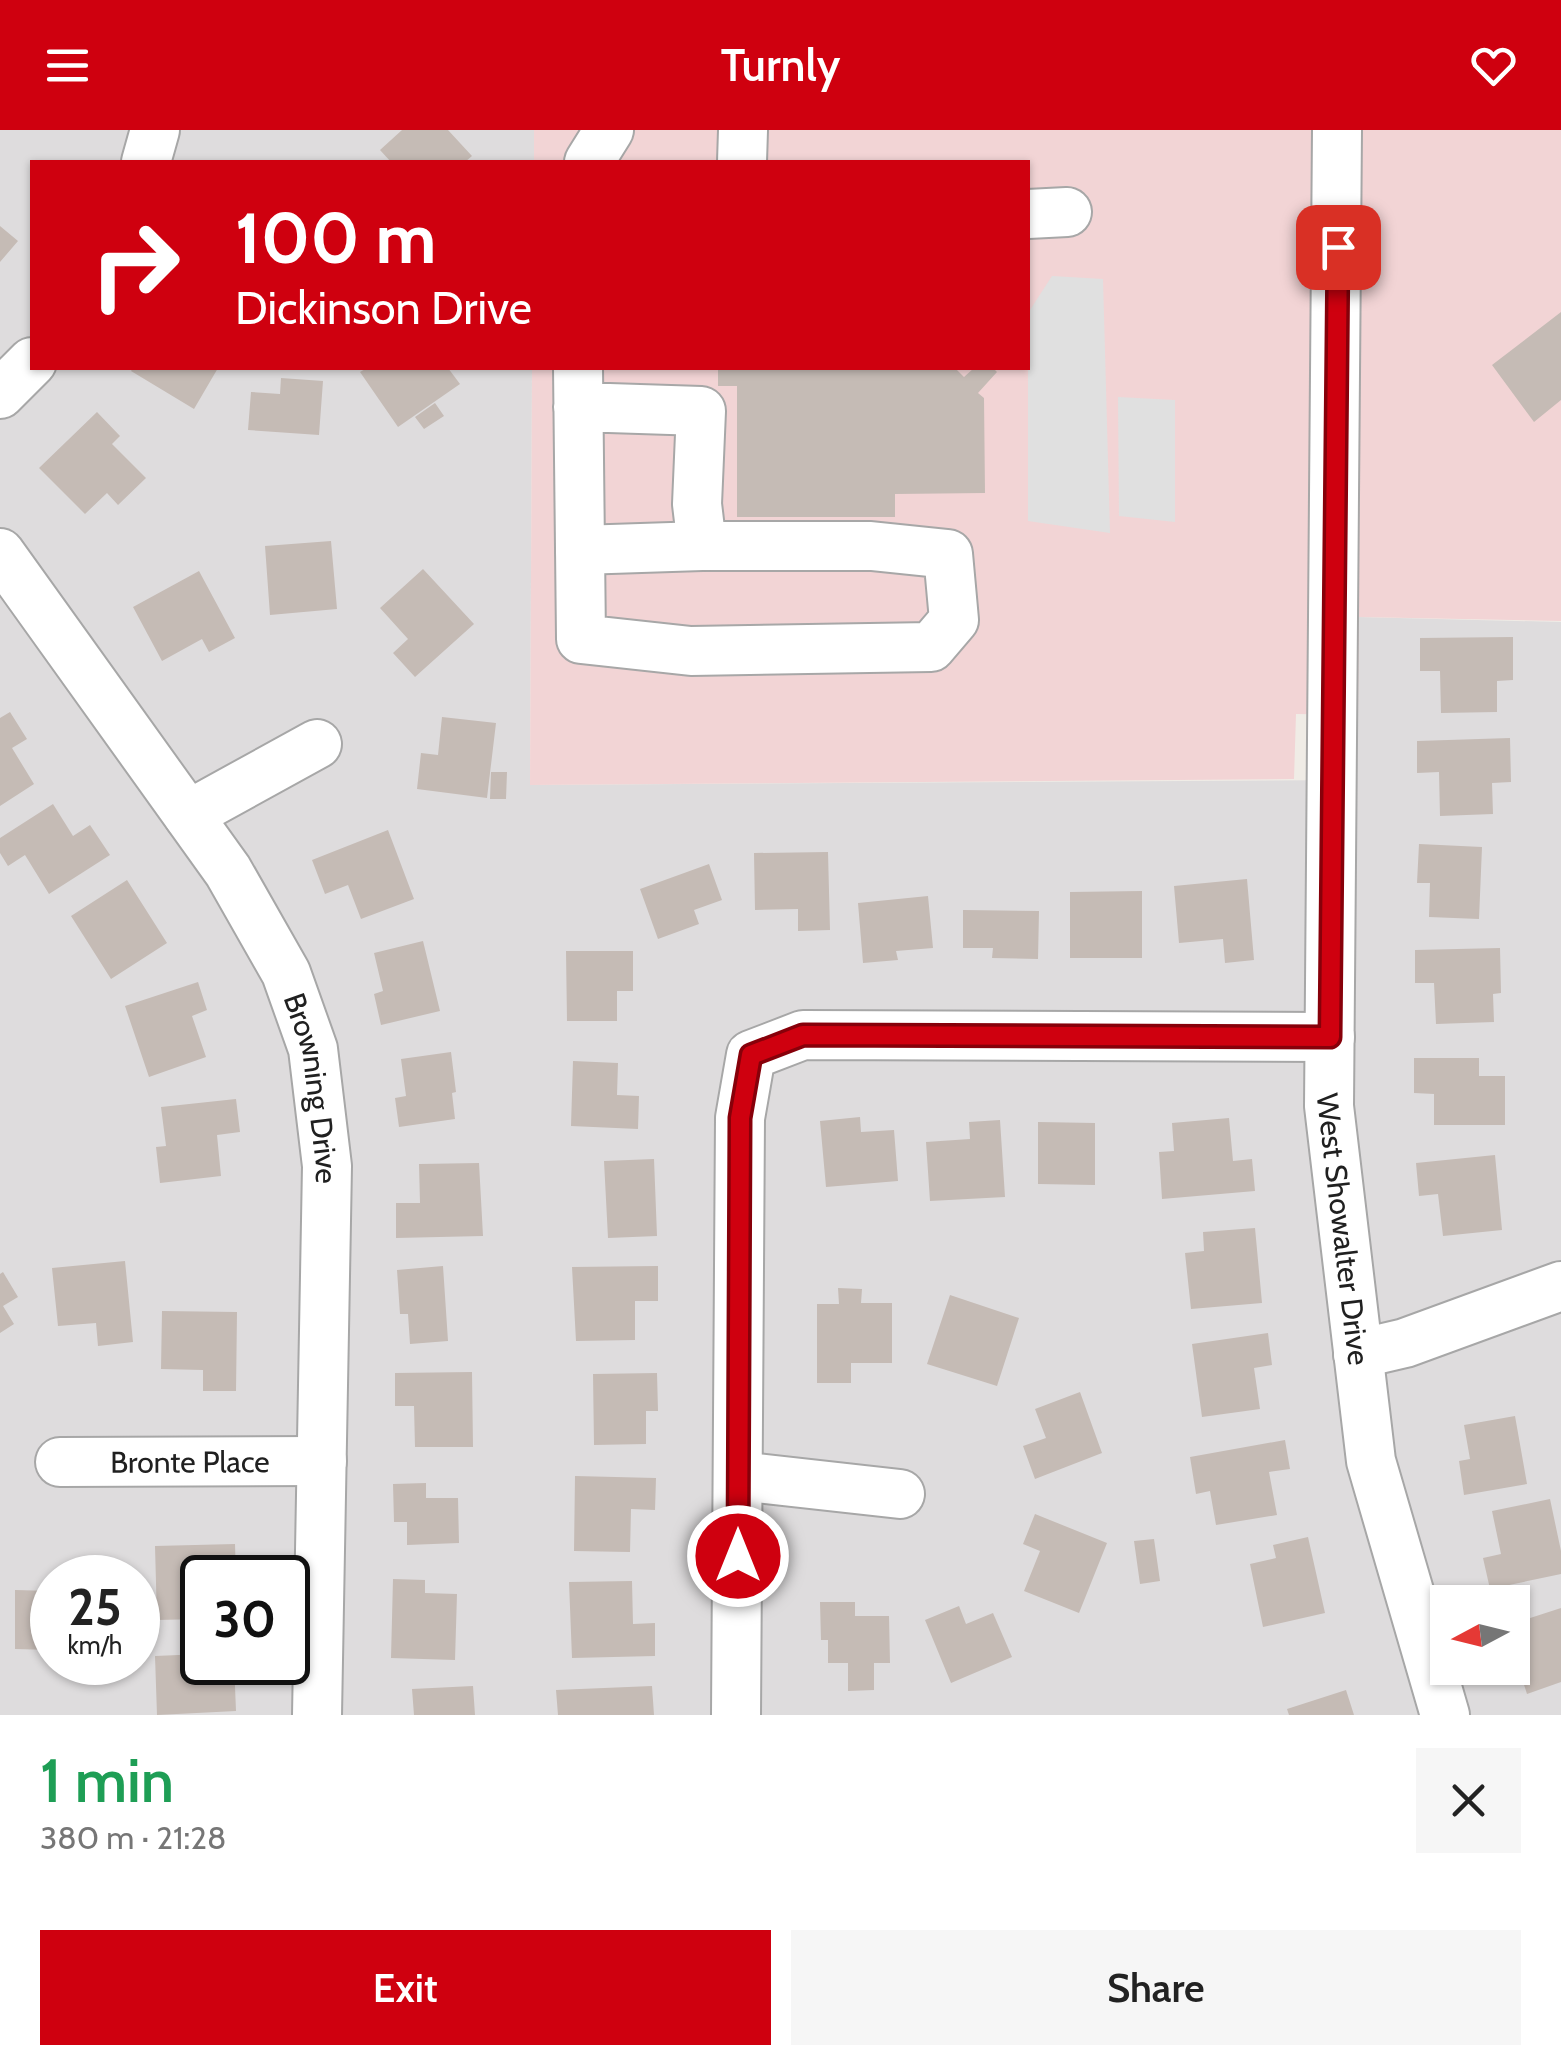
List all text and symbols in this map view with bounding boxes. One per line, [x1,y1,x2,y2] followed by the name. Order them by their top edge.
[40,38,95,93] icon: menu
[721,38,840,92] text: Turnly
[1466,38,1521,93] icon: heart
[235,195,436,281] text: 100 m
[70,200,200,330] icon: right
[1296,205,1381,290] pin
[1311,220,1366,275] icon: arrive
[235,281,532,335] text: Dickinson Drive
[276,988,346,1184] street label: Browning Drive
[1309,1091,1378,1367] street label: West Showalter Drive
[110,1443,270,1480] street label: Bronte Place
[686,1504,790,1608] position arrow
[180,1555,310,1685] speed limit sign: 30
[68,1577,122,1638] text: 25
[1430,1585,1530,1685] north arrow
[1430,1585,1530,1685] map controls
[68,1630,122,1660] text: km/h
[40,1744,174,1817] text: 1 min
[1416,1748,1521,1853] button: close
[40,1818,226,1857] text: 380 m · 21:28
[40,1930,771,2045] button: Exit
[791,1930,1521,2045] button: Share

